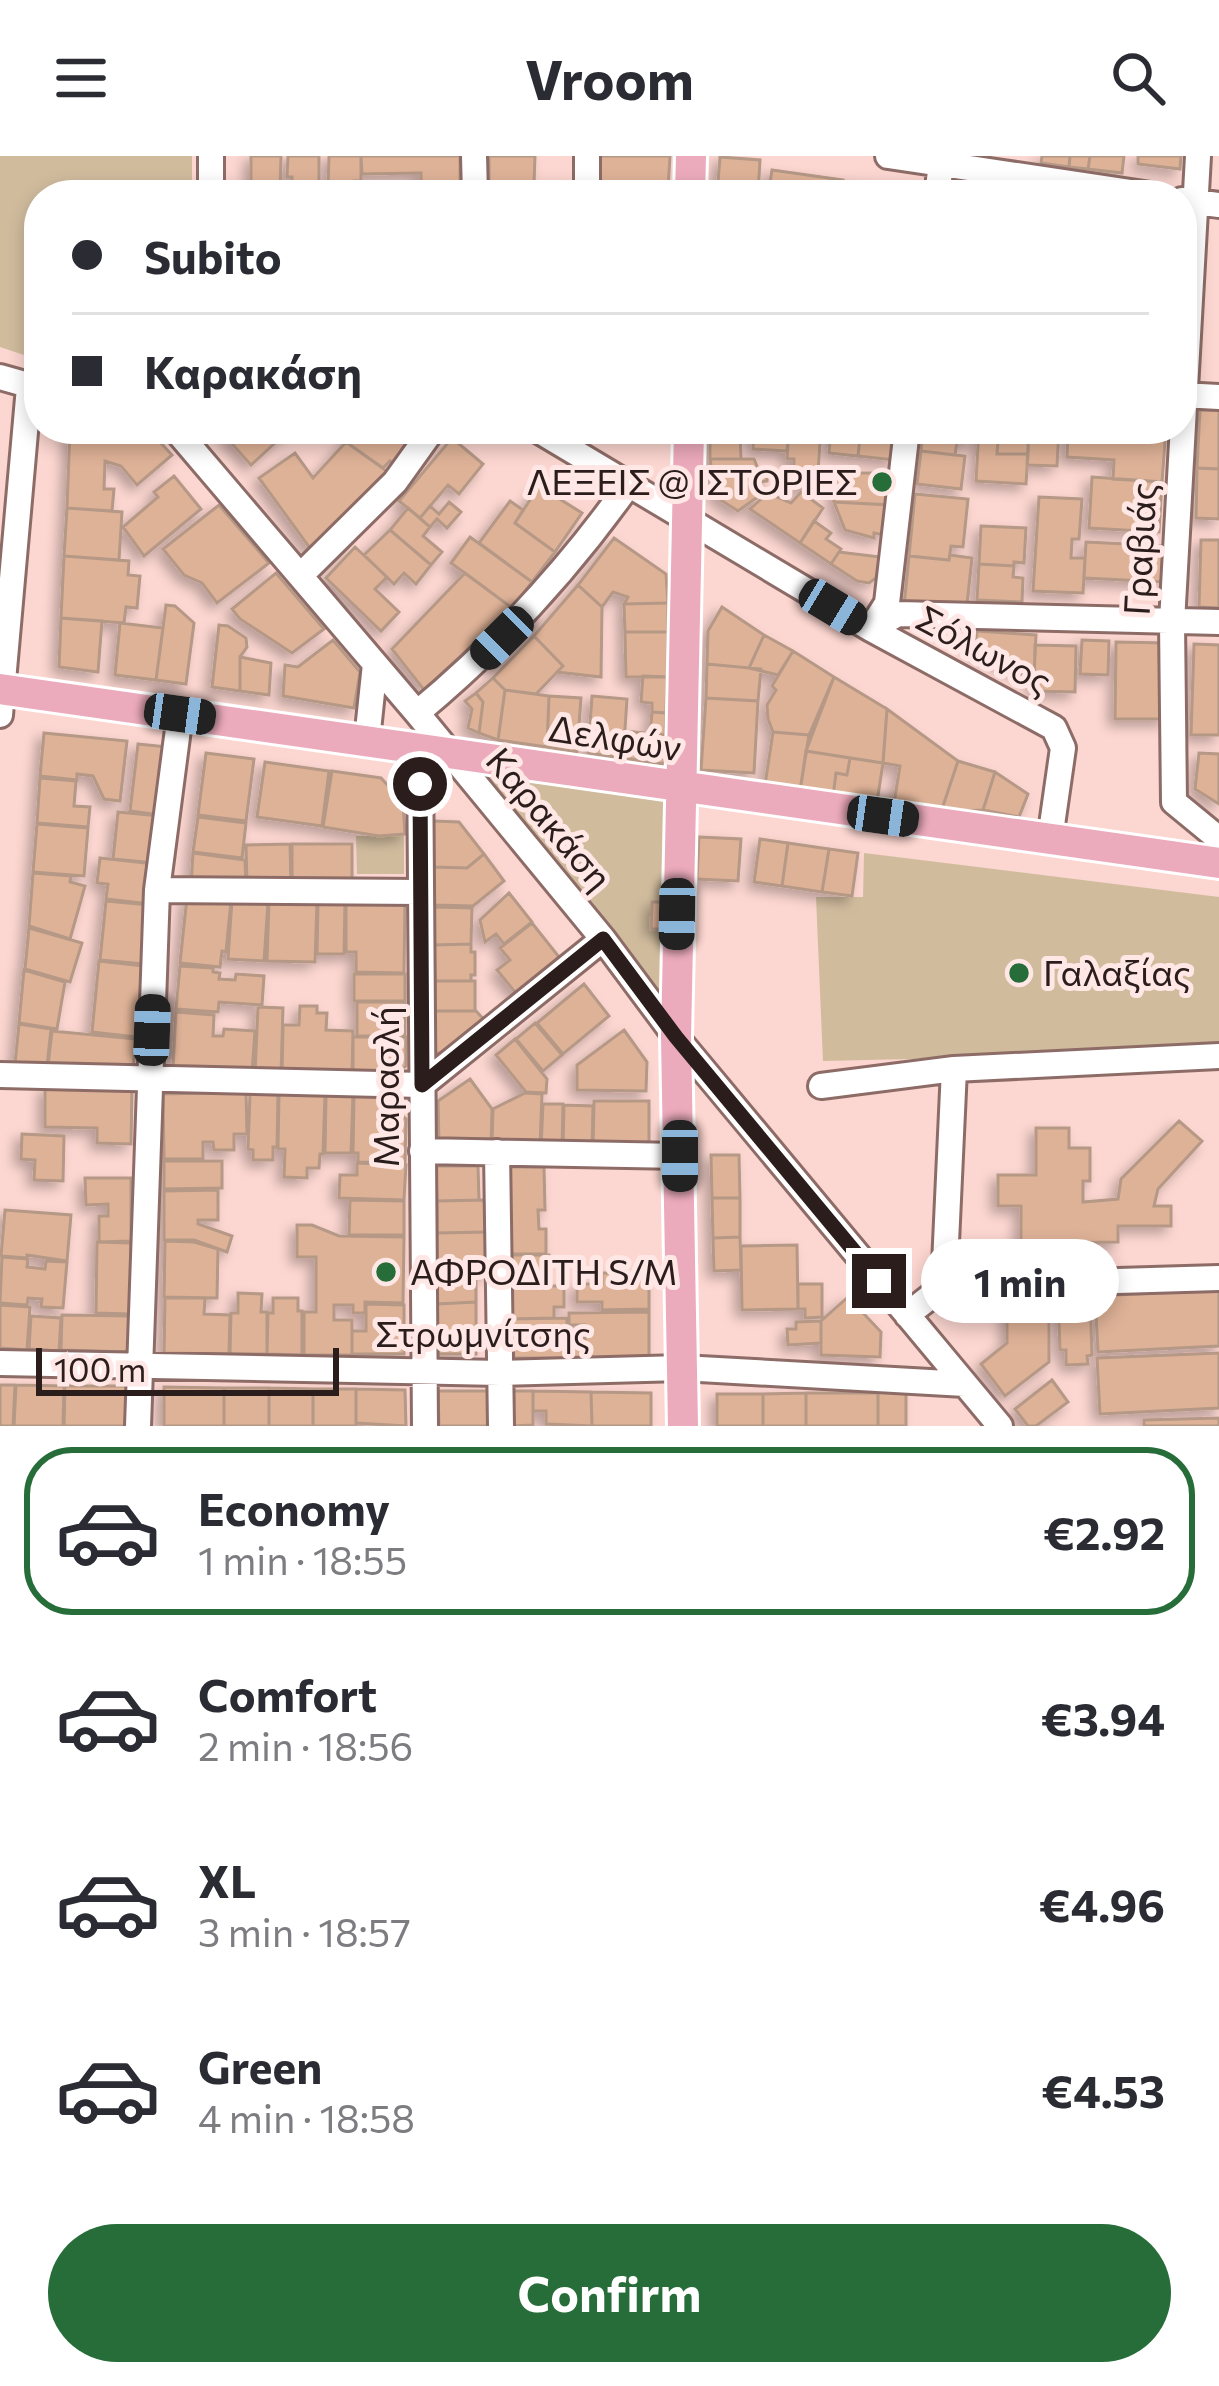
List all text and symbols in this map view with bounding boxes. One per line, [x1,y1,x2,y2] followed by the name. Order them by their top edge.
[48,45,114,111] icon: menu
[525,45,694,111] text: Vroom
[1105,45,1171,111] icon: search
[144,228,282,283] text: Subito
[144,343,362,398] text: Καρακάση
[526,458,858,502] place label: ΛΕΞΕΙΣ @ ΙΣΤΟΡΙΕΣ
[869,469,895,495] marker: ΛΕΞΕΙΣ @ ΙΣΤΟΡΙΕΣ
[1113,481,1163,616] street label: Γραβιάς
[793,573,873,641] car
[910,594,1060,702] street label: Σόλωνος
[464,600,540,676] car
[142,691,218,737] car
[546,704,685,768] street label: Δελφών
[478,738,623,898] street label: Καρακάση
[393,757,447,811] route start
[845,793,921,839] car
[658,878,696,950] car
[1043,949,1191,993] place label: Γαλαξίας
[1006,960,1032,986] marker: Γαλαξίας
[133,993,171,1067] car
[362,1006,406,1168] street label: Μαρασλή
[662,1120,698,1192] car
[921,1239,1119,1323] callout: 1 min
[410,1248,678,1292] place label: ΑΦΡΟΔΙΤΗ S/M
[852,1254,906,1308] route end
[974,1257,1066,1305] text: 1 min
[373,1259,399,1285] marker: ΑΦΡΟΔΙΤΗ S/M
[375,1310,591,1354] street label: Στρωμνίτσης
[36,1342,339,1395] scale bar
[54,1348,146,1389] text: 100 m
[54,1477,162,1585] icon: car
[198,1480,390,1535] text: Economy
[1043,1504,1165,1559] text: €2.92
[198,1535,407,1583] text: 1 min · 18:55
[54,1663,162,1771] icon: car
[198,1666,377,1721] text: Comfort
[1041,1690,1165,1745] text: €3.94
[198,1721,413,1769] text: 2 min · 18:56
[54,1849,162,1957] icon: car
[198,1852,256,1907] text: XL
[1039,1876,1165,1931] text: €4.96
[198,1907,411,1955] text: 3 min · 18:57
[54,2035,162,2143] icon: car
[198,2038,322,2093] text: Green
[1042,2062,1165,2117] text: €4.53
[198,2093,415,2141] text: 4 min · 18:58
[48,2224,1171,2362] button: Confirm

